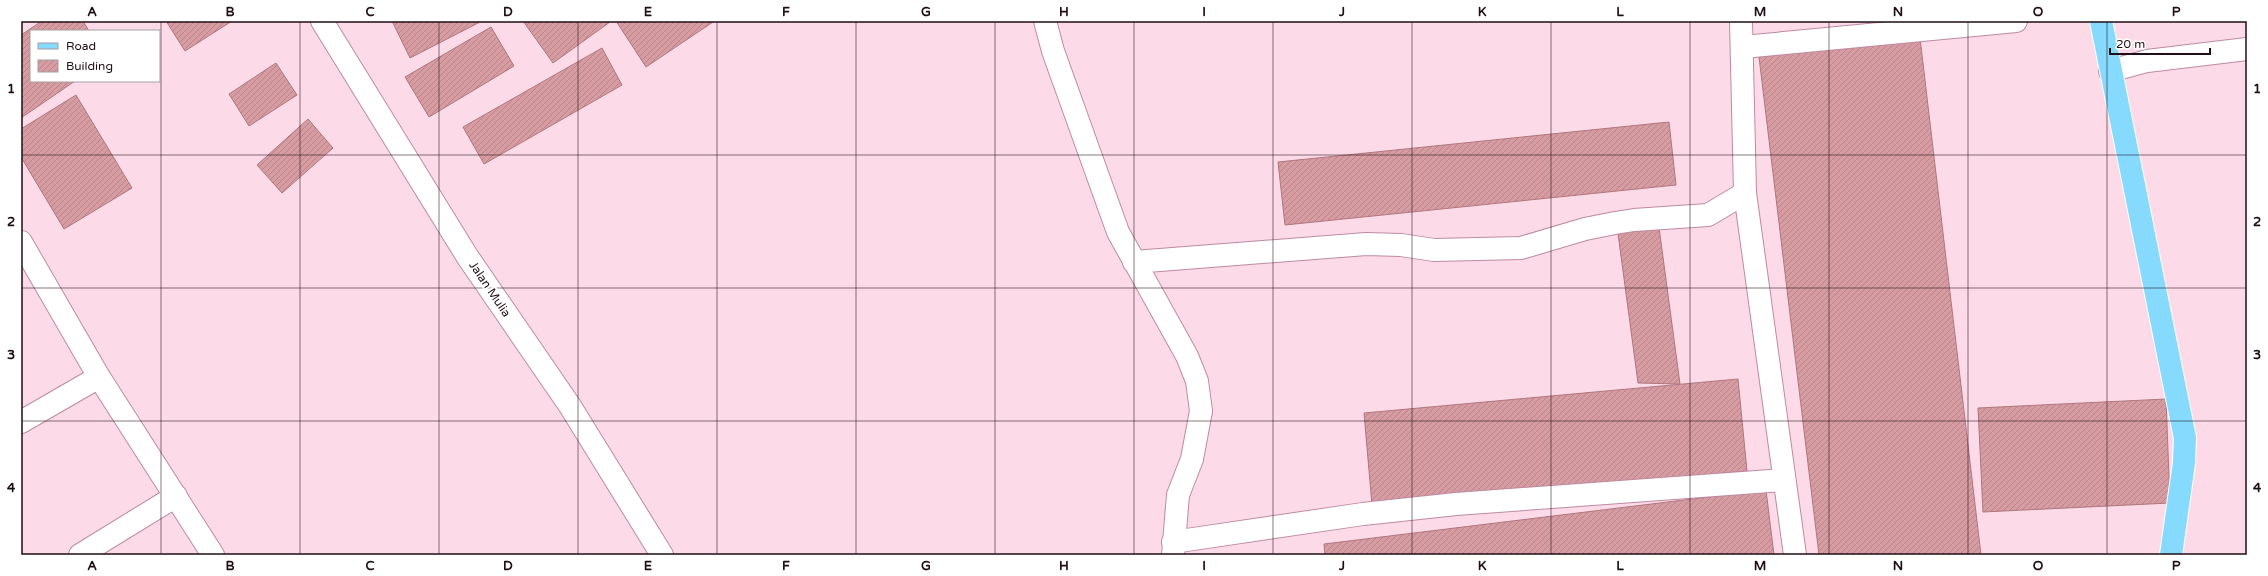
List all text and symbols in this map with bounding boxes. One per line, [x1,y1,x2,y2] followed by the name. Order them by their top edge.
[87,4,97,20] text: A
[225,4,235,20] text: B
[365,4,375,20] text: C
[503,4,513,20] text: D
[644,4,652,20] text: E
[782,4,790,20] text: F
[921,4,931,20] text: G
[1059,4,1069,20] text: H
[1202,4,1206,20] text: I
[1338,4,1345,20] text: J
[1478,4,1487,20] text: K
[1616,4,1624,20] text: L
[1754,4,1766,20] text: M
[1893,4,1903,20] text: N
[2033,4,2044,20] text: O
[2172,4,2181,20] text: P
[30,30,160,82] legend
[2110,30,2210,56] scale bar
[2116,37,2145,51] text: 20 m
[66,39,96,53] text: Road
[66,59,113,73] text: Building
[7,81,15,97] text: 1
[2253,81,2261,97] text: 1
[7,214,15,230] text: 2
[2253,214,2261,230] text: 2
[466,259,514,319] street label: Jalan Mulia
[7,347,15,363] text: 3
[2253,347,2261,363] text: 3
[7,480,16,496] text: 4
[2253,480,2262,496] text: 4
[87,558,97,574] text: A
[225,558,235,574] text: B
[365,558,375,574] text: C
[503,558,513,574] text: D
[644,558,652,574] text: E
[782,558,790,574] text: F
[921,558,931,574] text: G
[1059,558,1069,574] text: H
[1202,558,1206,574] text: I
[1338,558,1345,574] text: J
[1478,558,1487,574] text: K
[1616,558,1624,574] text: L
[1754,558,1766,574] text: M
[1893,558,1903,574] text: N
[2033,558,2044,574] text: O
[2172,558,2181,574] text: P

